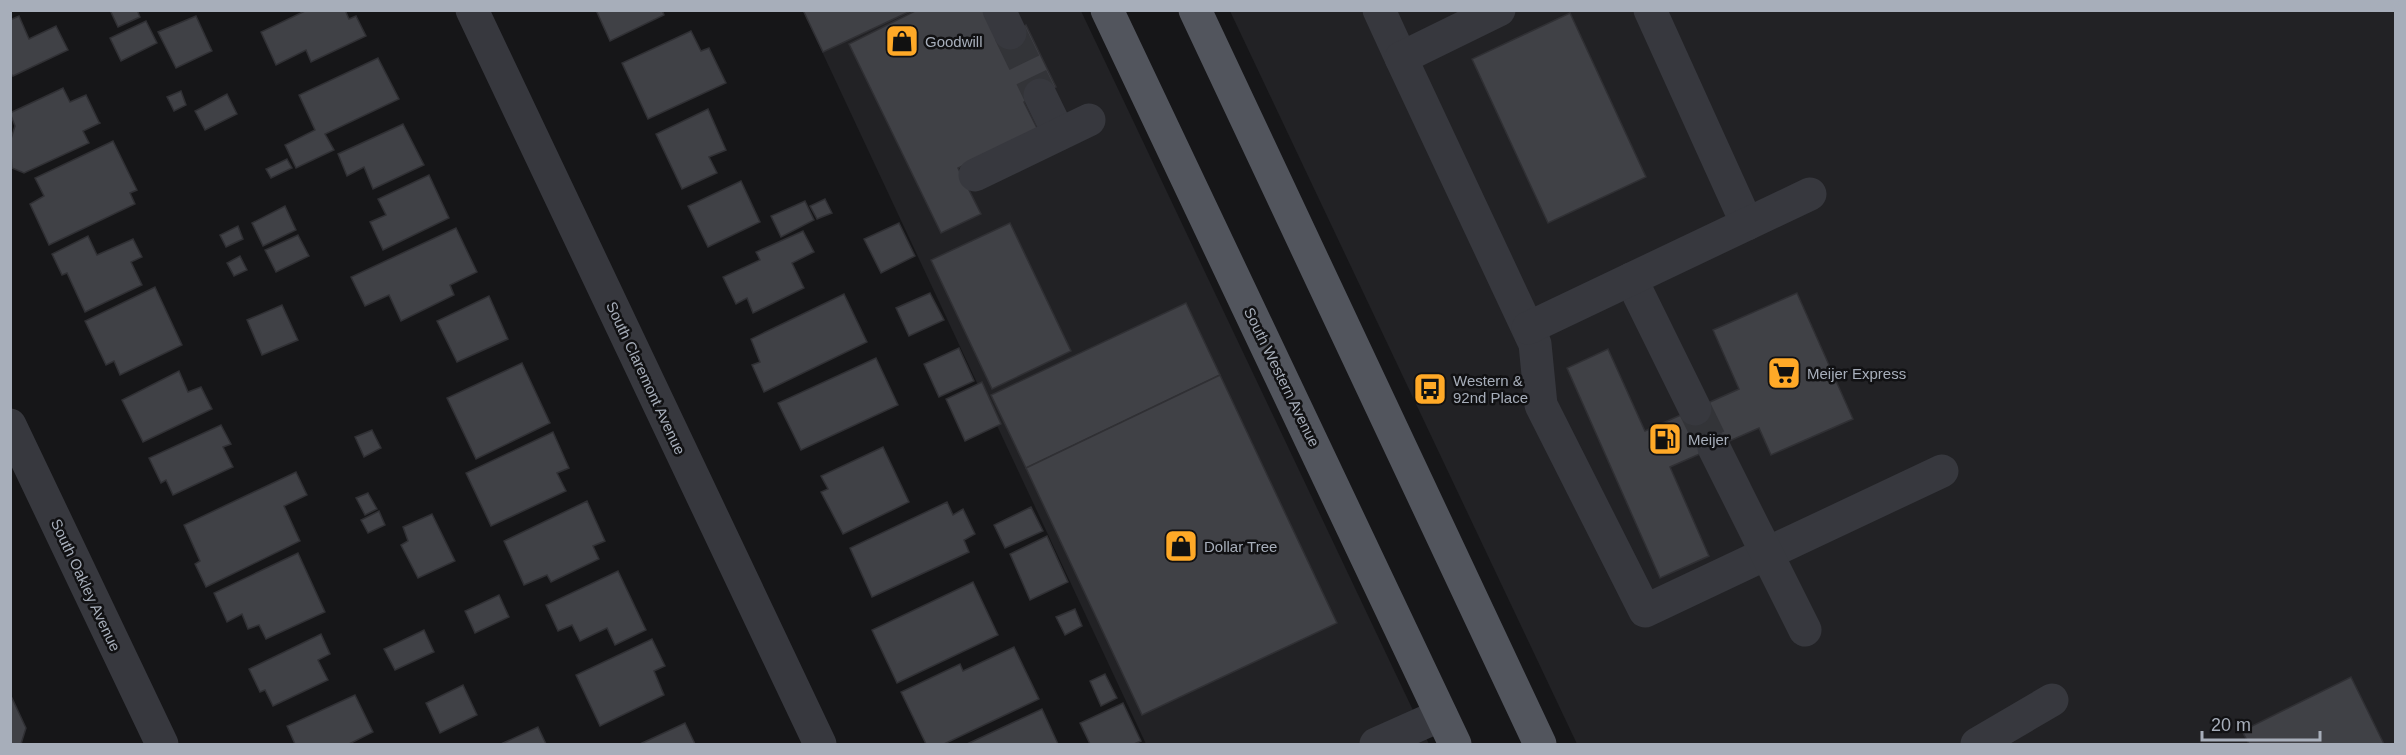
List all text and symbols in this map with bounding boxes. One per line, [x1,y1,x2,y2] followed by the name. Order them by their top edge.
[884,23,920,59] shop icon: Goodwill
[925,33,983,50] place label: Goodwill
[603,299,689,457] street label: South Claremont Avenue
[1241,305,1323,449] street label: South Western Avenue
[1766,355,1802,391] supermarket icon: Meijer Express
[1807,365,1906,382] place label: Meijer Express
[1412,371,1448,407] bus stop icon: Western & 92nd Place
[1453,372,1528,406] place label: Western & 92nd Place
[1647,421,1683,457] fuel station icon: Meijer
[1688,431,1729,448] place label: Meijer
[48,516,124,654] street label: South Oakley Avenue
[1163,528,1199,564] shop icon: Dollar Tree
[1204,538,1277,555] place label: Dollar Tree
[2202,704,2320,742] scale bar
[2211,715,2251,735] text: 20 m

